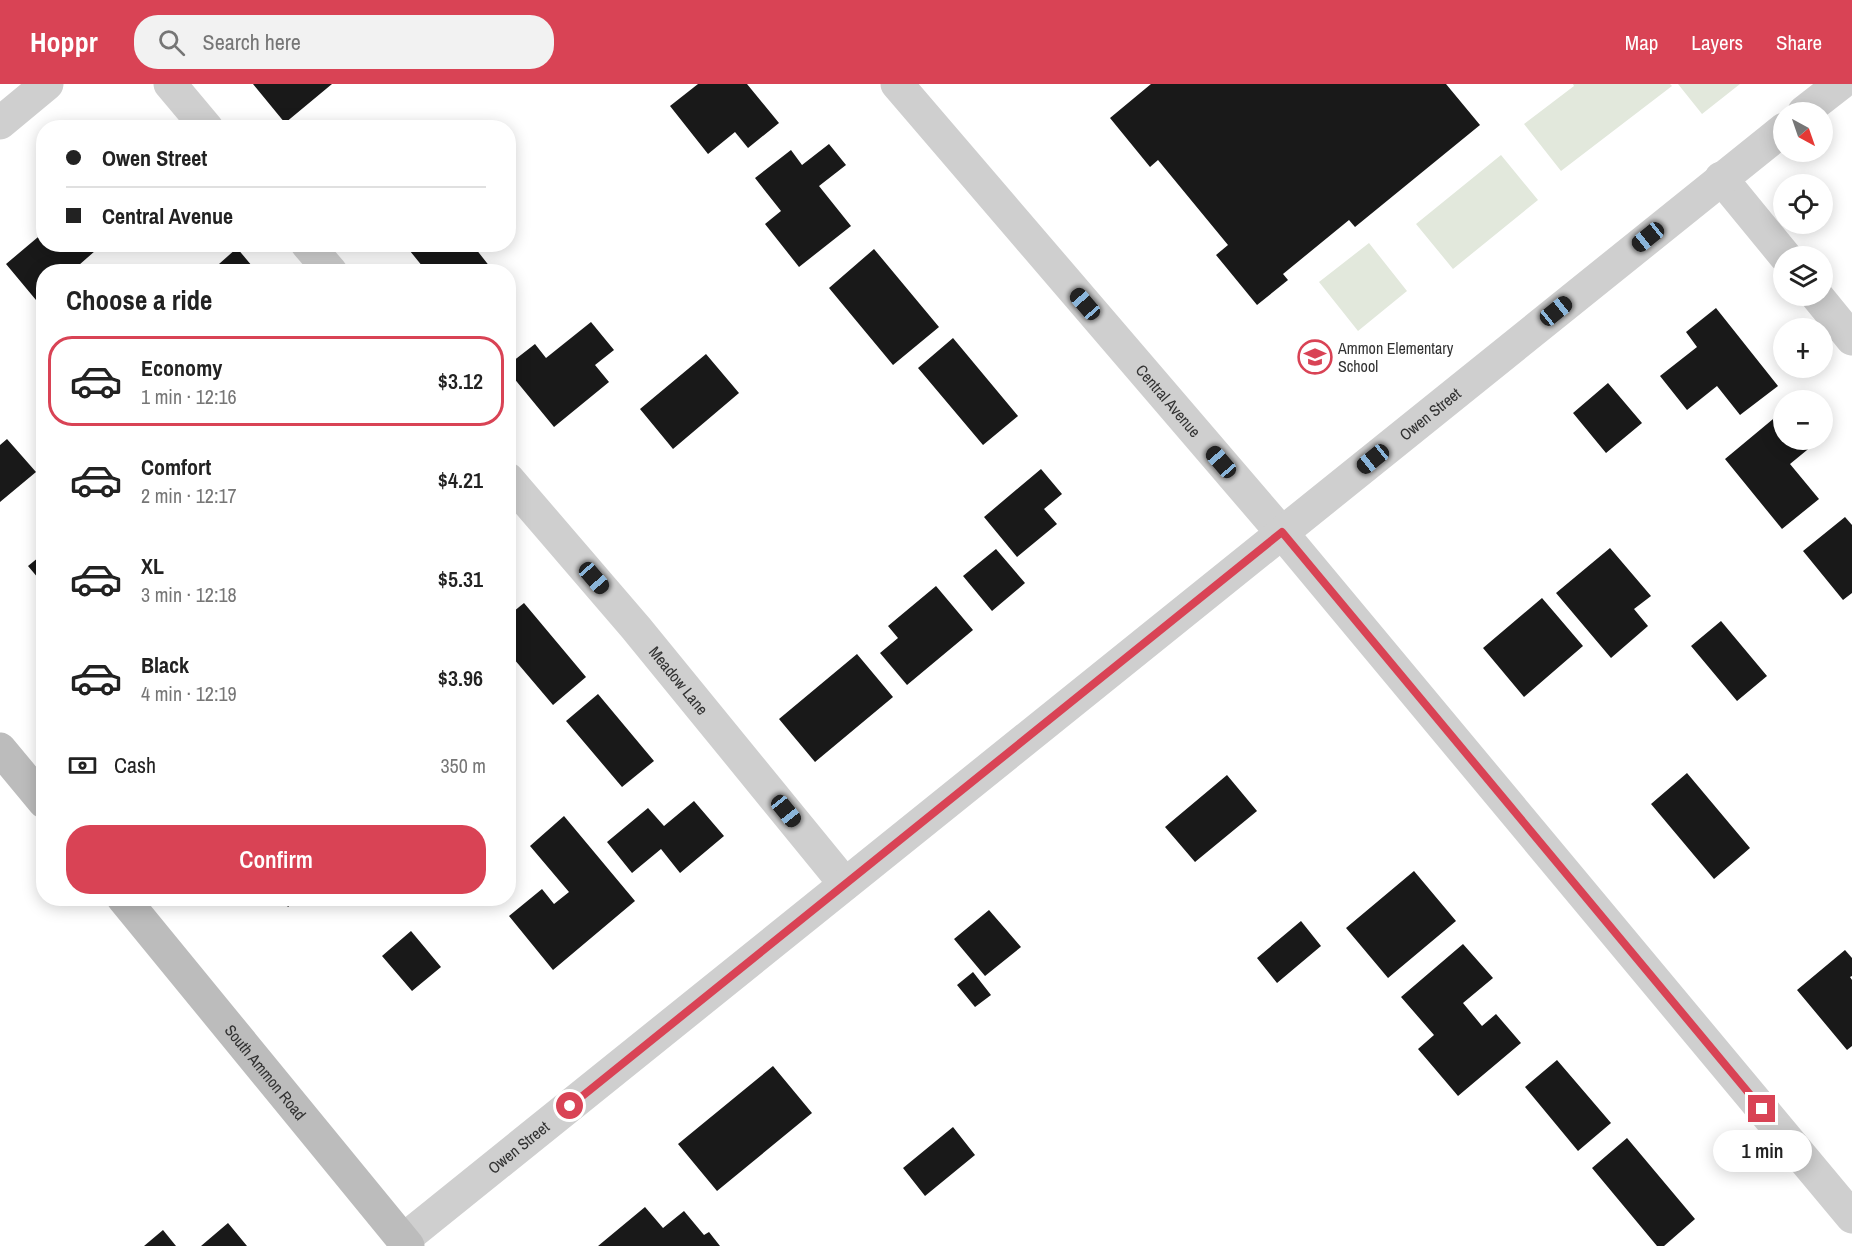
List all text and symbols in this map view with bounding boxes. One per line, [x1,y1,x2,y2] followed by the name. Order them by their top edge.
[134,15,554,69] search box
[30,23,98,61] text: Hoppr
[155,26,188,59] icon: search
[203,27,301,57] text: Search here
[1625,28,1658,57] text: Map
[1691,28,1743,57] text: Layers
[1776,28,1822,57] text: Share
[1773,102,1833,162] north arrow
[1773,102,1833,450] map controls
[102,143,207,173] text: Owen Street
[1773,174,1833,234] button: locate
[102,201,233,231] text: Central Avenue
[1628,219,1668,255] car
[1773,246,1833,306] button: layers
[66,282,212,318] text: Choose a ride
[1066,285,1104,323] car
[1536,293,1576,329] car
[1773,318,1833,378] button: +
[1337,337,1454,377] place label: Ammon Elementary School
[1297,339,1333,375] school or university icon: Ammon Elementary School
[141,353,222,383] text: Economy
[69,354,123,408] icon: car
[1131,359,1206,442] street label: Central Avenue
[438,366,483,396] text: $3.12
[1395,382,1466,445] street label: Owen Street
[141,383,237,410] text: 1 min · 12:16
[1773,390,1833,450] button: −
[1353,441,1393,477] car
[1202,443,1240,481] car
[141,452,211,482] text: Comfort
[69,453,123,507] icon: car
[438,465,483,495] text: $4.21
[141,482,237,509] text: 2 min · 12:17
[141,551,164,581] text: XL
[69,552,123,606] icon: car
[575,559,613,597] car
[438,564,483,594] text: $5.31
[141,581,237,608] text: 3 min · 12:18
[644,641,713,719] street label: Meadow Lane
[141,650,189,680] text: Black
[69,651,123,705] icon: car
[438,663,483,693] text: $3.96
[141,680,237,707] text: 4 min · 12:19
[66,749,99,782] icon: cash
[114,750,156,780] text: Cash
[440,752,486,779] text: 350 m
[768,791,804,831] car
[66,825,486,894] button: Confirm
[220,1020,311,1125] street label: South Ammon Road
[556,1092,583,1119] route start
[1748,1095,1775,1122] route end
[483,1116,554,1179] street label: Owen Street
[1712,1130,1812,1172] callout: 1 min
[1741,1137,1784,1164] text: 1 min

